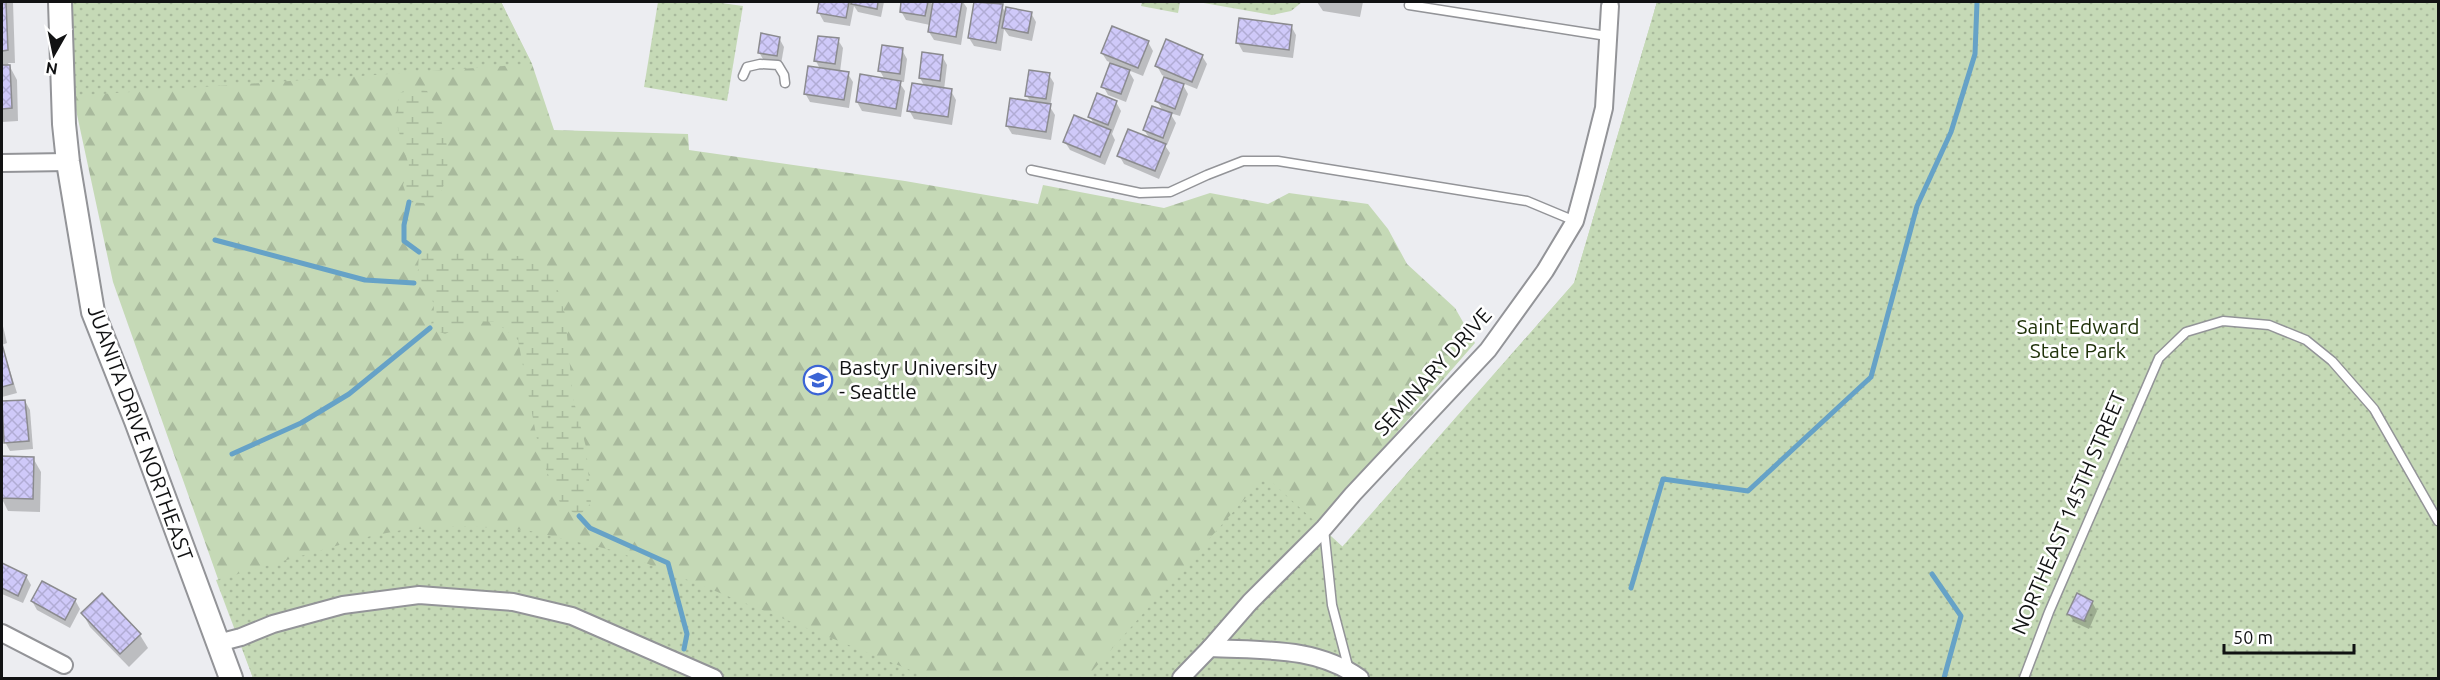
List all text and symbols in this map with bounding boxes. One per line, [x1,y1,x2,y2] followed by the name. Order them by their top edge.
[24,24,84,84] north arrow
[44,59,59,79] text: N
[83,302,199,564] street label: JUANITA DRIVE NORTHEAST
[1369,303,1496,440] street label: SEMINARY DRIVE
[2016,314,2140,362] park label: Saint Edward State Park
[839,355,997,403] place label: Bastyr University - Seattle
[802,364,834,396] school or university icon: Bastyr University - Seattle
[2006,387,2130,638] street label: NORTHEAST 145TH STREET
[2224,617,2354,655] scale bar
[2233,627,2273,647] text: 50 m

